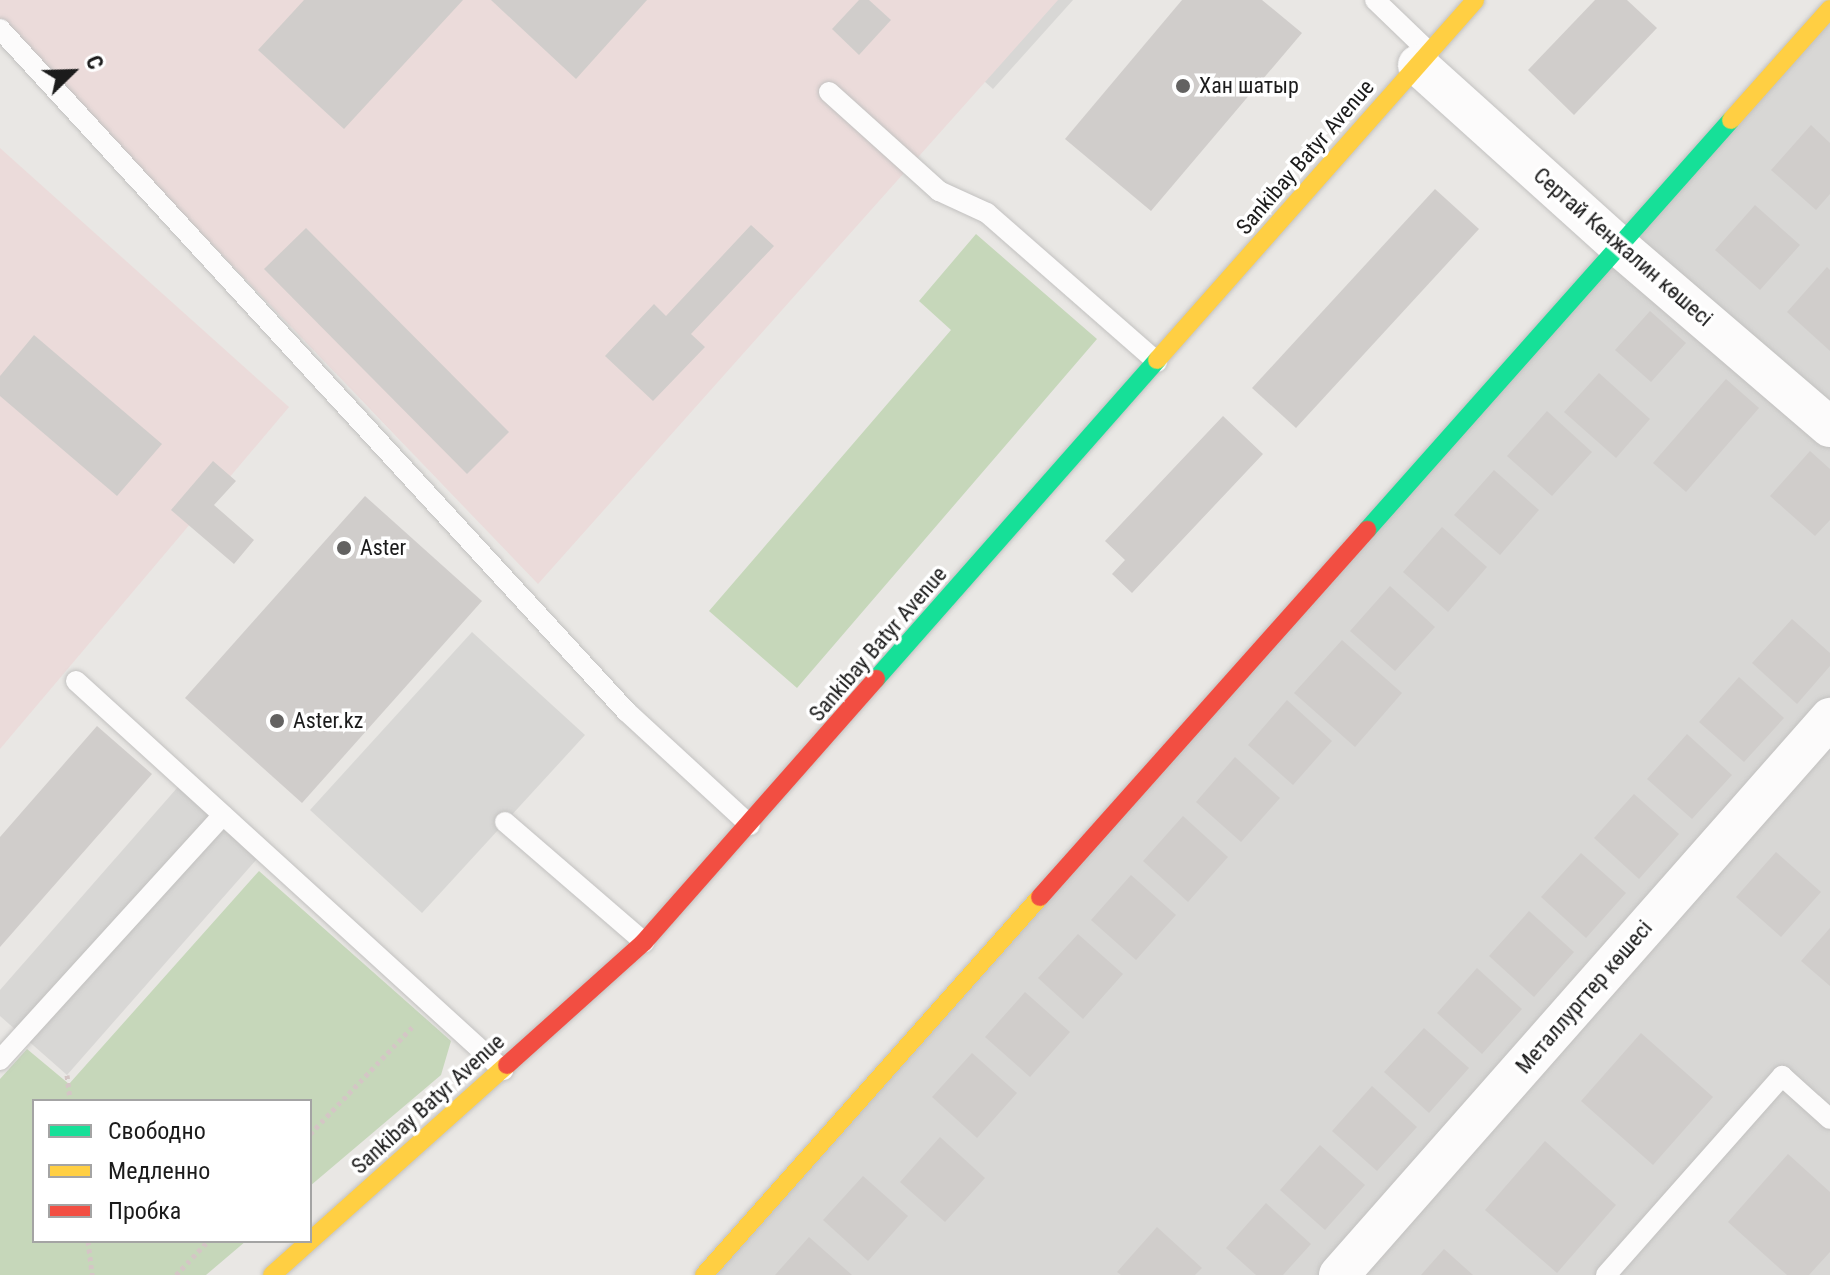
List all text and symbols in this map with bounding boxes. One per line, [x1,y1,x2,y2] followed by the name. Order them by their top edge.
[32,32,112,112] north arrow
[81,52,109,73] text: С
[1199,73,1299,99] place label: Хан шатыр
[1231,74,1379,240] street label: Sankibay Batyr Avenue
[1174,77,1192,95] marker: Хан шатыр
[1528,162,1718,332] street label: Сертай Кенжалин көшесі
[360,535,406,561] place label: Aster
[335,539,353,557] marker: Aster
[804,561,952,727] street label: Sankibay Batyr Avenue
[293,708,363,734] place label: Aster.kz
[268,712,286,730] marker: Aster.kz
[1510,915,1658,1079] street label: Металлургтер көшесі
[346,1029,510,1179] street label: Sankibay Batyr Avenue
[32,1099,312,1243] legend
[108,1117,206,1145] text: Свободно
[108,1157,210,1185] text: Медленно
[108,1197,181,1225] text: Пробка

